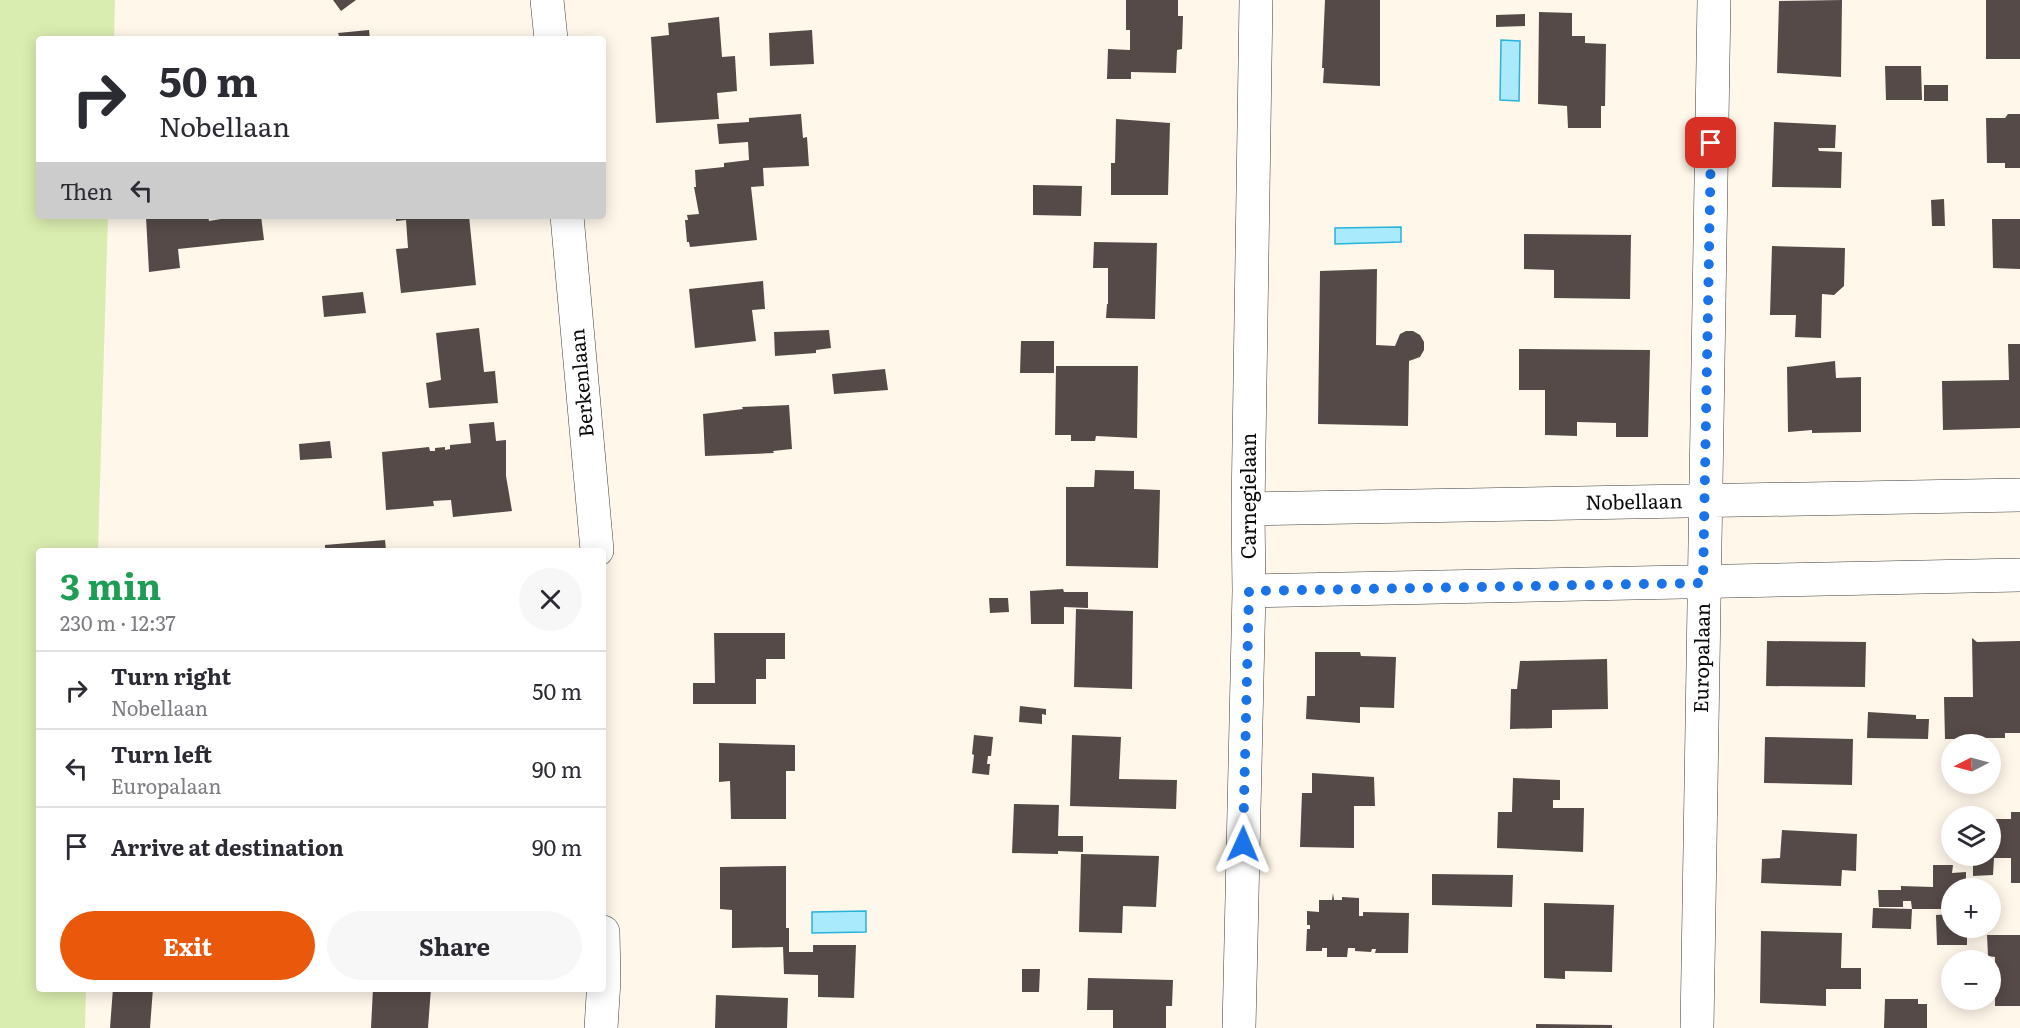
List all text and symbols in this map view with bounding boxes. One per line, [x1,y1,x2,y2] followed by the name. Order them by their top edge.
[159,48,258,110] text: 50 m
[60,60,138,138] icon: right
[159,105,290,145] text: Nobellaan
[1685,117,1736,168] pin
[1694,126,1727,159] icon: arrive
[60,174,113,207] text: Then
[125,174,158,207] icon: left
[560,328,600,439] street label: Berkenlaan
[1232,433,1262,559] street label: Carnegielaan
[1585,484,1683,516] street label: Nobellaan
[60,558,161,611] text: 3 min
[519,568,582,631] button: close
[1684,603,1716,713] street label: Europalaan
[60,607,176,637] text: 230 m · 12:37
[111,659,231,692] text: Turn right
[60,674,93,707] icon: right
[532,674,582,707] text: 50 m
[111,692,208,722] text: Nobellaan
[1941,734,2001,794] north arrow
[1941,734,2001,1010] map controls
[111,737,212,770] text: Turn left
[60,752,93,785] icon: left
[532,752,582,785] text: 90 m
[111,770,221,800] text: Europalaan
[1941,806,2001,866] button: layers
[1211,812,1275,876] position arrow
[60,830,93,863] icon: arrive
[111,830,344,863] text: Arrive at destination
[532,830,582,863] text: 90 m
[1941,878,2001,938] button: +
[60,911,315,980] button: Exit
[327,911,582,980] button: Share
[1941,950,2001,1010] button: −

